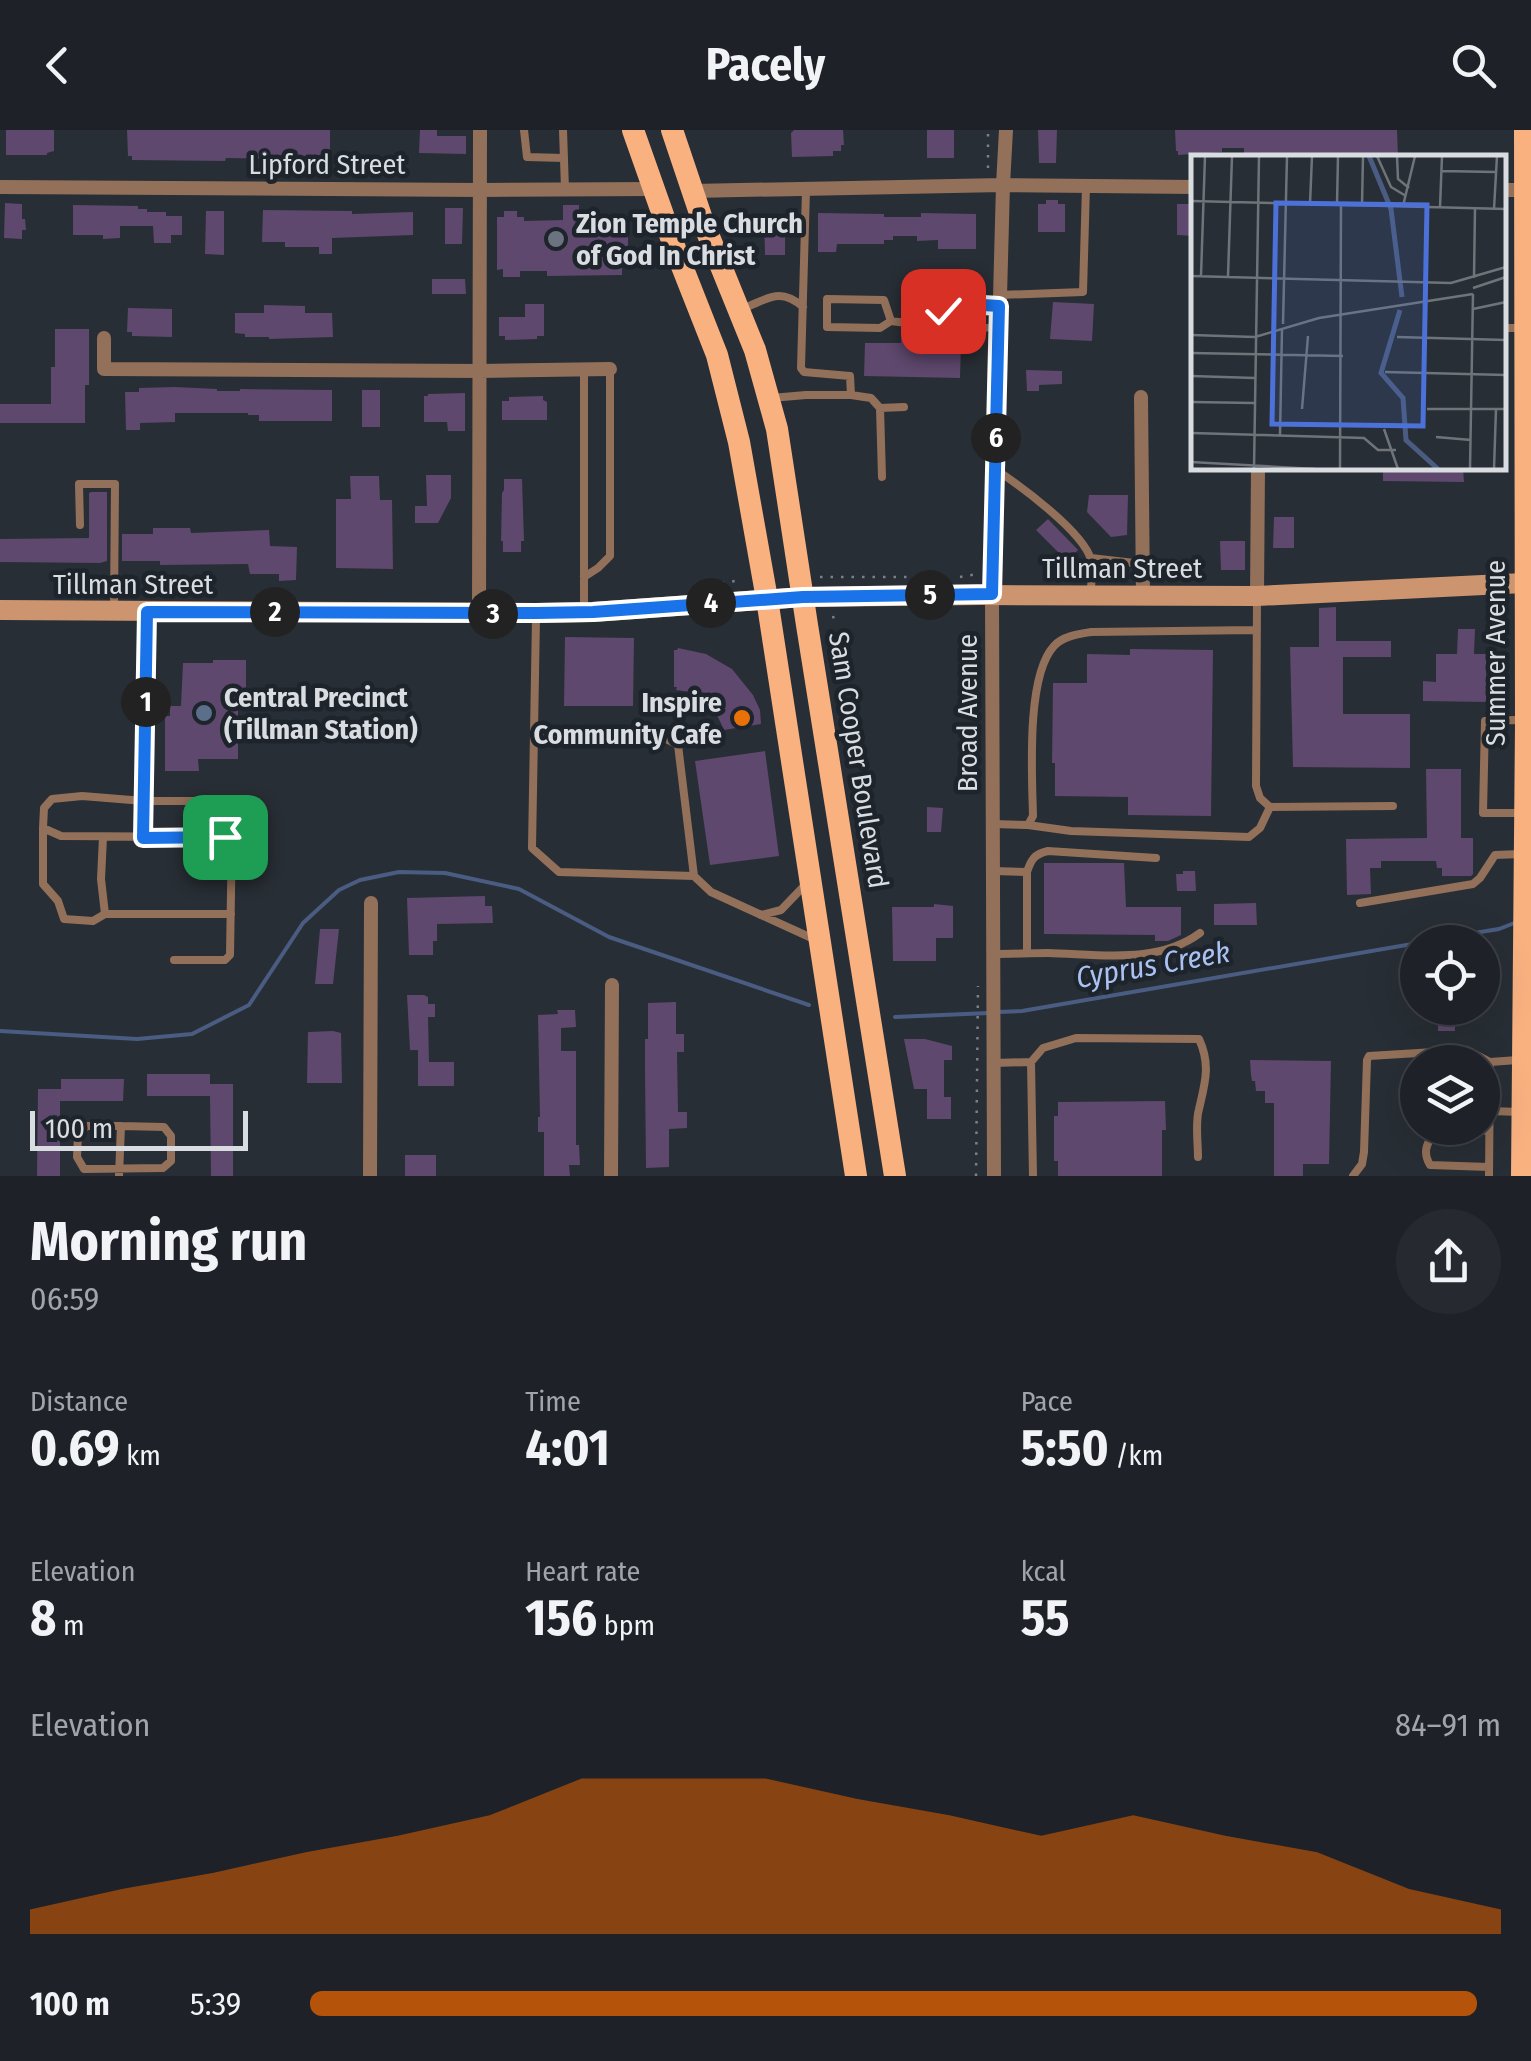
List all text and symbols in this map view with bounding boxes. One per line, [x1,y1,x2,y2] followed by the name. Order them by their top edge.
[30,38,85,93] icon: back
[706,38,825,92] text: Pacely
[1446,38,1501,93] icon: search
[249,148,406,181] street label: Lipford Street
[1191,155,1506,470] inset map
[576,207,803,272] place label: Zion Temple Church of God In Christ
[545,228,567,250] marker: Zion Temple Church of God In Christ
[901,269,986,354] pin
[916,284,971,339] icon: check
[971,413,1021,463] pin: 6
[989,421,1003,454] text: 6
[1042,552,1203,585] street label: Tillman Street
[1479,560,1512,746] street label: Summer Avenue
[53,568,214,601] street label: Tillman Street
[905,570,955,620] pin: 5
[686,578,736,628] pin: 4
[923,578,937,611] text: 5
[704,586,718,619] text: 4
[250,587,300,637] pin: 2
[468,589,518,639] pin: 3
[269,595,281,628] text: 2
[486,597,500,630] text: 3
[822,629,895,891] street label: Sam Cooper Boulevard
[951,634,984,792] street label: Broad Avenue
[121,677,171,727] pin: 1
[224,681,418,746] place label: Central Precinct (Tillman Station)
[140,685,152,718] text: 1
[533,686,722,751] place label: Inspire Community Cafe
[193,702,215,724] marker: Central Precinct (Tillman Station)
[731,707,753,729] marker: Inspire Community Cafe
[183,795,268,880] pin
[198,810,253,865] icon: arrive
[1400,925,1500,1145] map controls
[1400,925,1500,1025] button: locate
[1073,934,1233,996] water label: Cyprus Creek
[1400,1045,1500,1145] button: layers
[30,1106,248,1150] scale bar
[45,1112,113,1145] text: 100 m
[30,1209,307,1275] text: Morning run
[1396,1209,1501,1314] button: share
[30,1280,99,1318] text: 06:59
[30,1385,128,1418] text: Distance
[525,1385,581,1418] text: Time
[1021,1385,1073,1418] text: Pace
[30,1418,120,1478] text: 0.69
[525,1418,610,1478] text: 4:01
[1021,1418,1109,1478] text: 5:50
[120,1439,161,1472] text: km
[1109,1439,1163,1472] text: /km
[30,1555,135,1588] text: Elevation
[525,1555,640,1588] text: Heart rate
[1021,1555,1066,1588] text: kcal
[30,1588,56,1648] text: 8
[525,1588,597,1648] text: 156
[1021,1588,1070,1648] text: 55
[56,1609,85,1642] text: m
[597,1609,655,1642] text: bpm
[30,1706,150,1744] text: Elevation
[1395,1706,1501,1744] text: 84–91 m
[30,1985,110,2023] text: 100 m
[190,1985,241,2023] text: 5:39

